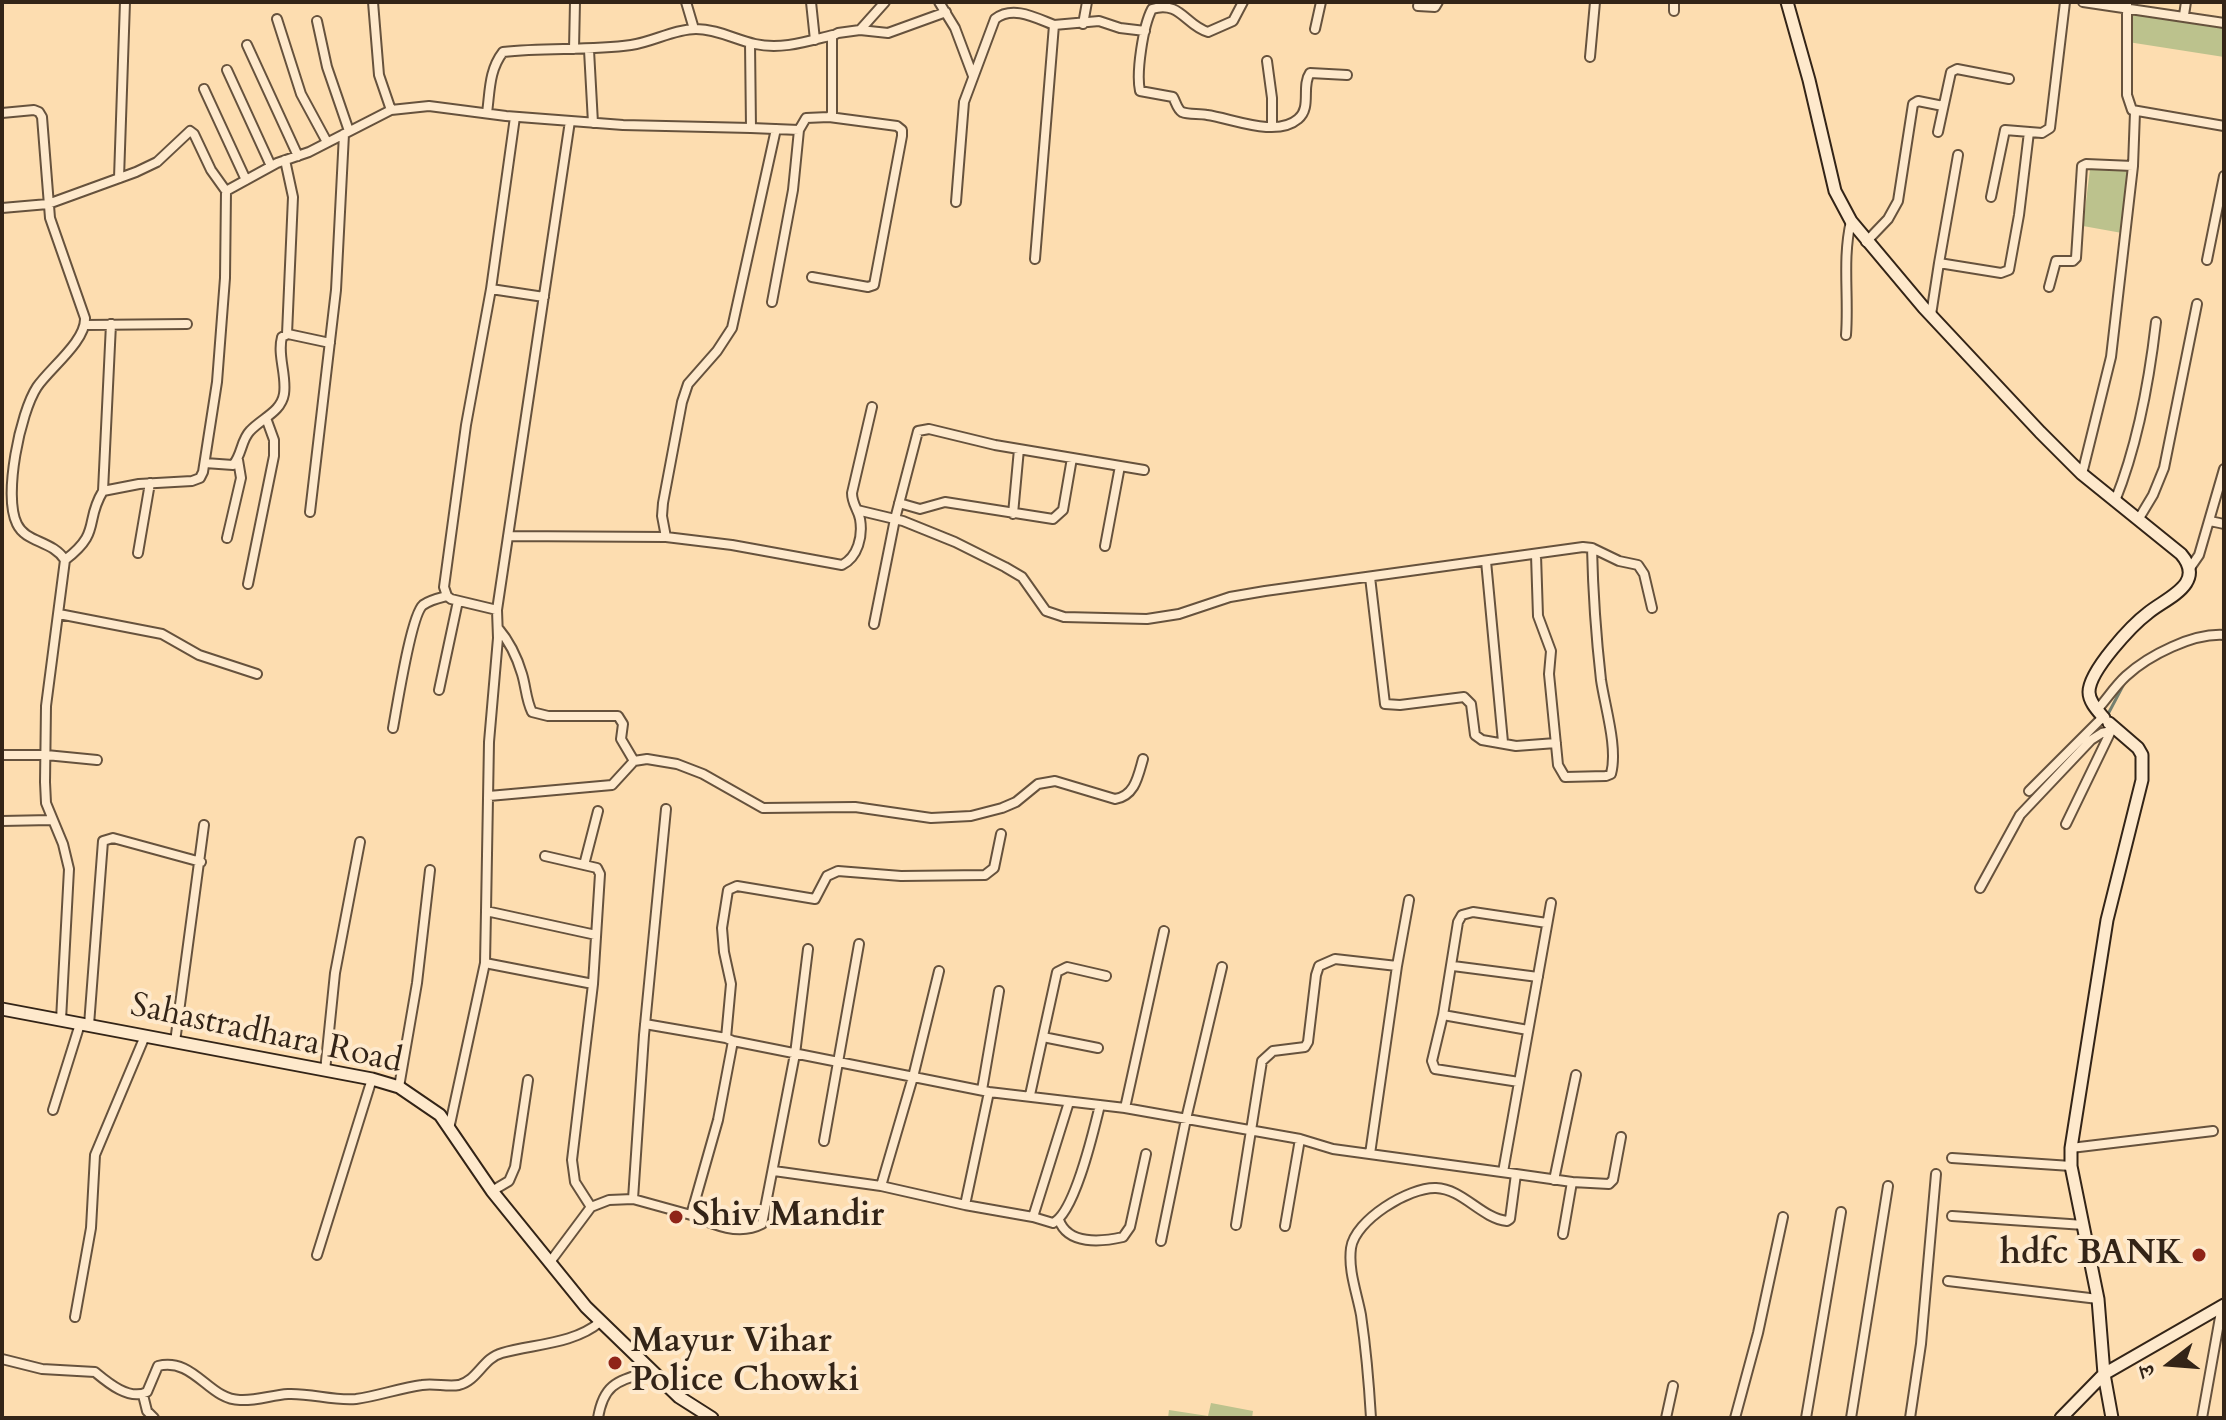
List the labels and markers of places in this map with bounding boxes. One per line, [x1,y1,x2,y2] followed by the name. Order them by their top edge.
[692,1197,884,1237] place label: Shiv Mandir
[667,1208,685,1226] marker: Shiv Mandir
[2000,1235,2183,1275] place label: hdfc BANK
[2190,1246,2208,1264] marker: hdfc BANK
[631,1323,859,1402] place label: Mayur Vihar Police Chowki
[606,1354,624,1372] marker: Mayur Vihar Police Chowki

